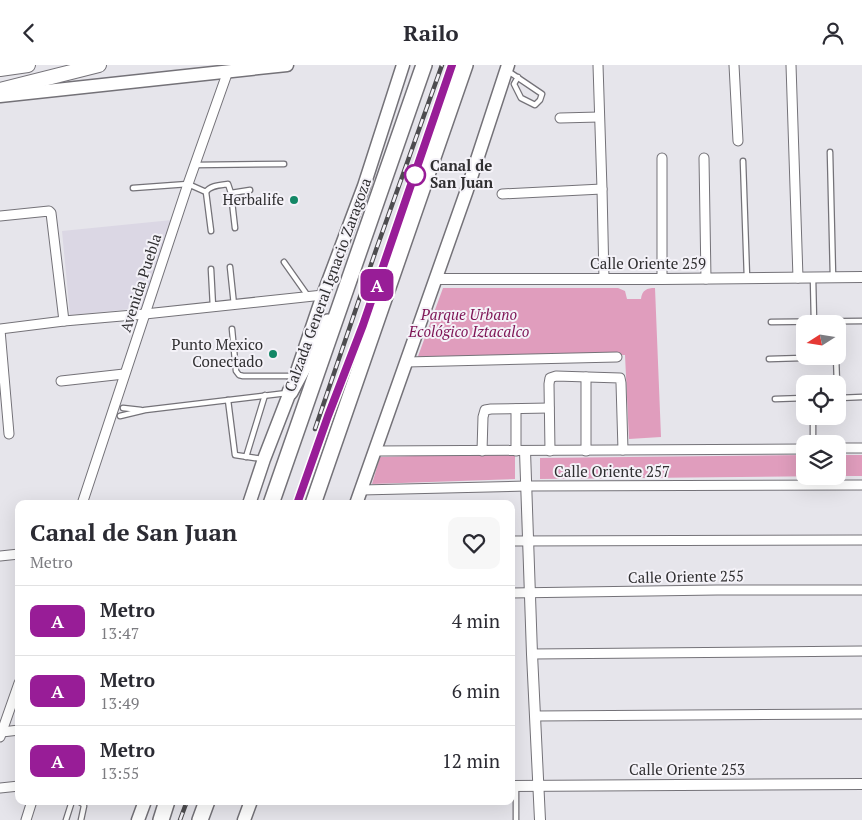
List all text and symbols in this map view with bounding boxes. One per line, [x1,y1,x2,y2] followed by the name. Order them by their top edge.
[403,18,459,47] text: Railo
[15,19,43,47] icon: back
[819,19,847,47] icon: person
[430,155,494,192] place label: Canal de San Juan
[404,164,426,186] marker: Canal de San Juan
[279,175,375,394] street label: Calzada General Ignacio Zaragoza
[223,189,284,209] place label: Herbalife
[288,194,300,206] marker: Herbalife
[115,231,166,334] street label: Avenida Puebla
[590,253,706,273] street label: Calle Oriente 259
[361,269,393,301] line badge: A
[370,273,384,297] text: A
[408,304,530,341] park label: Parque Urbano Ecológico Iztacalco
[796,315,846,365] north arrow
[796,315,846,485] map controls
[171,334,263,371] place label: Punto Mexico Conectado
[267,348,279,360] marker: Punto Mexico Conectado
[796,375,846,425] button: locate
[796,435,846,485] button: layers
[554,461,670,481] street label: Calle Oriente 257
[30,516,237,548] text: Canal de San Juan
[448,517,500,569] button: heart
[30,551,73,573] text: Metro
[628,565,744,587] street label: Calle Oriente 255
[100,597,155,622] text: Metro
[452,608,500,633] text: 4 min
[51,609,64,633] text: A
[100,622,139,644] text: 13:47
[100,667,155,692] text: Metro
[452,678,500,703] text: 6 min
[51,679,64,703] text: A
[100,692,139,714] text: 13:49
[100,737,155,762] text: Metro
[442,748,500,773] text: 12 min
[51,749,64,773] text: A
[629,759,745,779] street label: Calle Oriente 253
[100,762,139,784] text: 13:55

